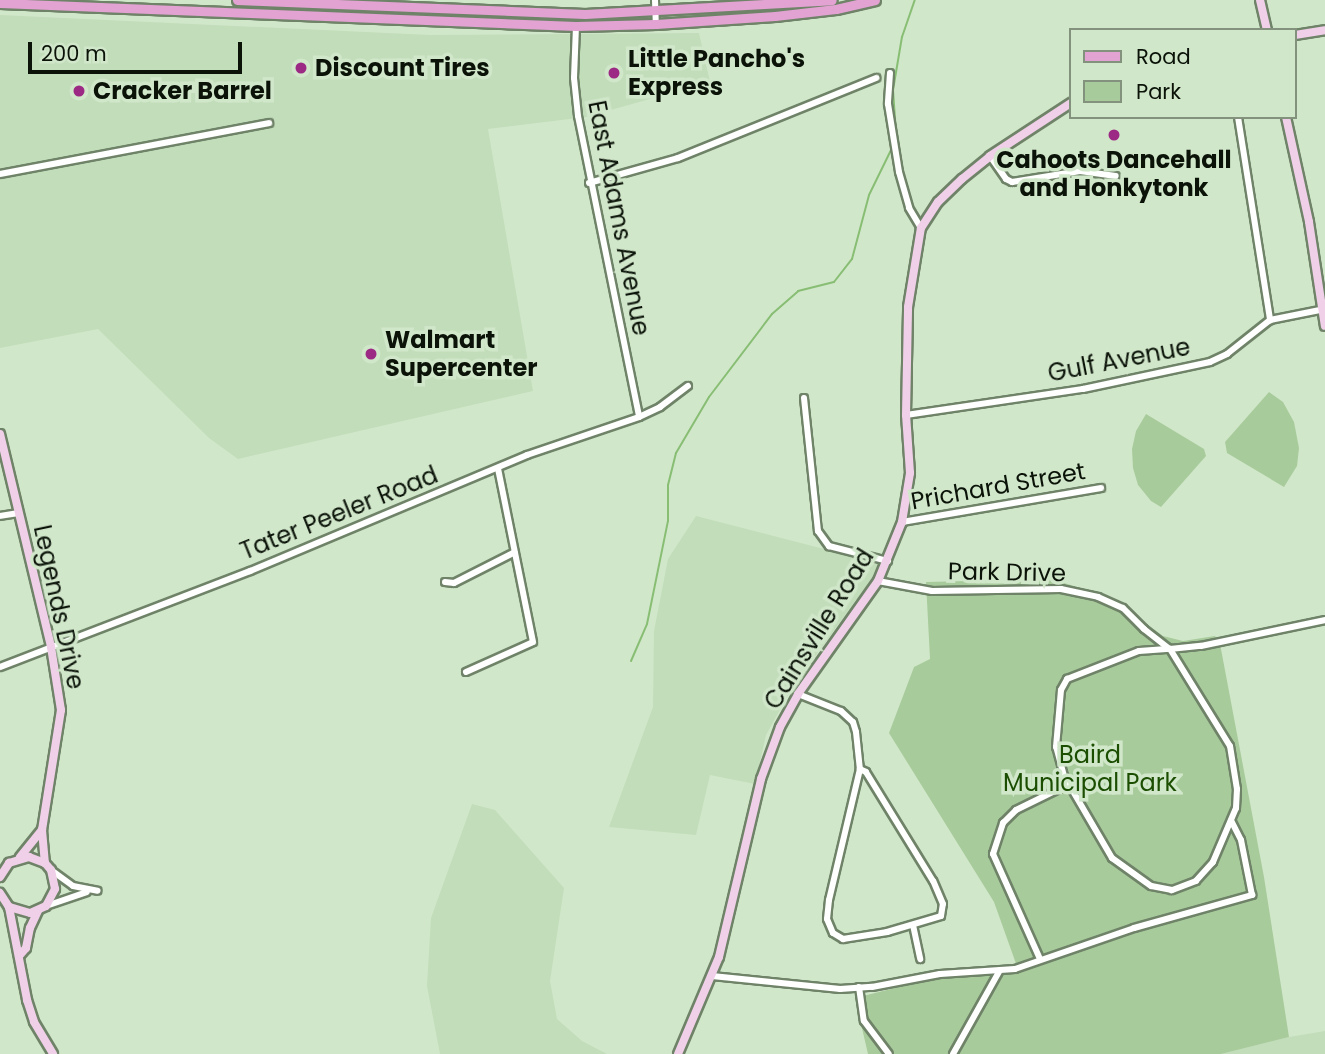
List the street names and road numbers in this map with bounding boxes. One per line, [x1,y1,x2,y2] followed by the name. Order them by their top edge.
[582,98,656,338] street label: East Adams Avenue
[1045,332,1193,388] street label: Gulf Avenue
[908,456,1088,516] street label: Prichard Street
[236,460,442,566] street label: Tater Peeler Road
[28,522,90,692] street label: Legends Drive
[758,544,880,714] street label: Cainsville Road
[948,557,1066,587] street label: Park Drive

